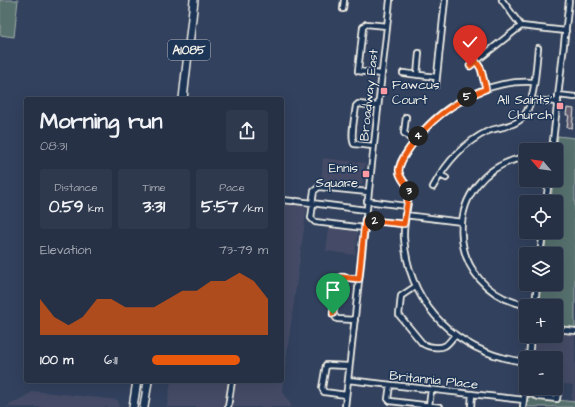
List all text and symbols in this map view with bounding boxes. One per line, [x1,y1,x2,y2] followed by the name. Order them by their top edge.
[453,25,487,66] pin
[459,31,481,53] icon: check
[168,40,210,60] road number: A1085
[355,47,384,142] street label: Broadway East
[392,76,440,109] place label: Fawcus Court
[379,86,389,96] marker: Fawcus Court
[457,87,477,107] pin: 5
[463,89,471,104] text: 5
[497,91,553,124] place label: All Saints' Church
[555,101,565,111] marker: All Saints' Church
[40,106,163,137] text: Morning run
[226,110,268,152] button: share
[408,126,428,146] pin: 4
[414,128,422,143] text: 4
[40,137,67,155] text: 08:31
[519,143,563,187] north arrow
[519,143,563,395] map controls
[316,159,358,192] place label: Ennis Square
[361,169,371,179] marker: Ennis Square
[55,180,97,195] text: Distance
[142,180,166,195] text: Time
[219,180,245,195] text: Pace
[399,181,419,201] pin: 3
[406,183,412,198] text: 3
[49,195,84,219] text: 0.59
[143,195,165,219] text: 3:31
[201,195,238,219] text: 5:57
[519,195,563,239] button: locate
[84,201,103,216] text: km
[238,201,263,216] text: /km
[365,211,385,231] pin: 2
[372,213,378,228] text: 2
[40,241,91,259] text: Elevation
[219,241,268,259] text: 73–79 m
[519,247,563,291] button: layers
[316,273,350,314] pin
[322,279,344,301] icon: arrive
[519,299,563,343] button: +
[40,351,73,369] text: 100 m
[104,351,118,369] text: 6:11
[519,351,563,395] button: −
[389,366,479,394] street label: Britannia Place

